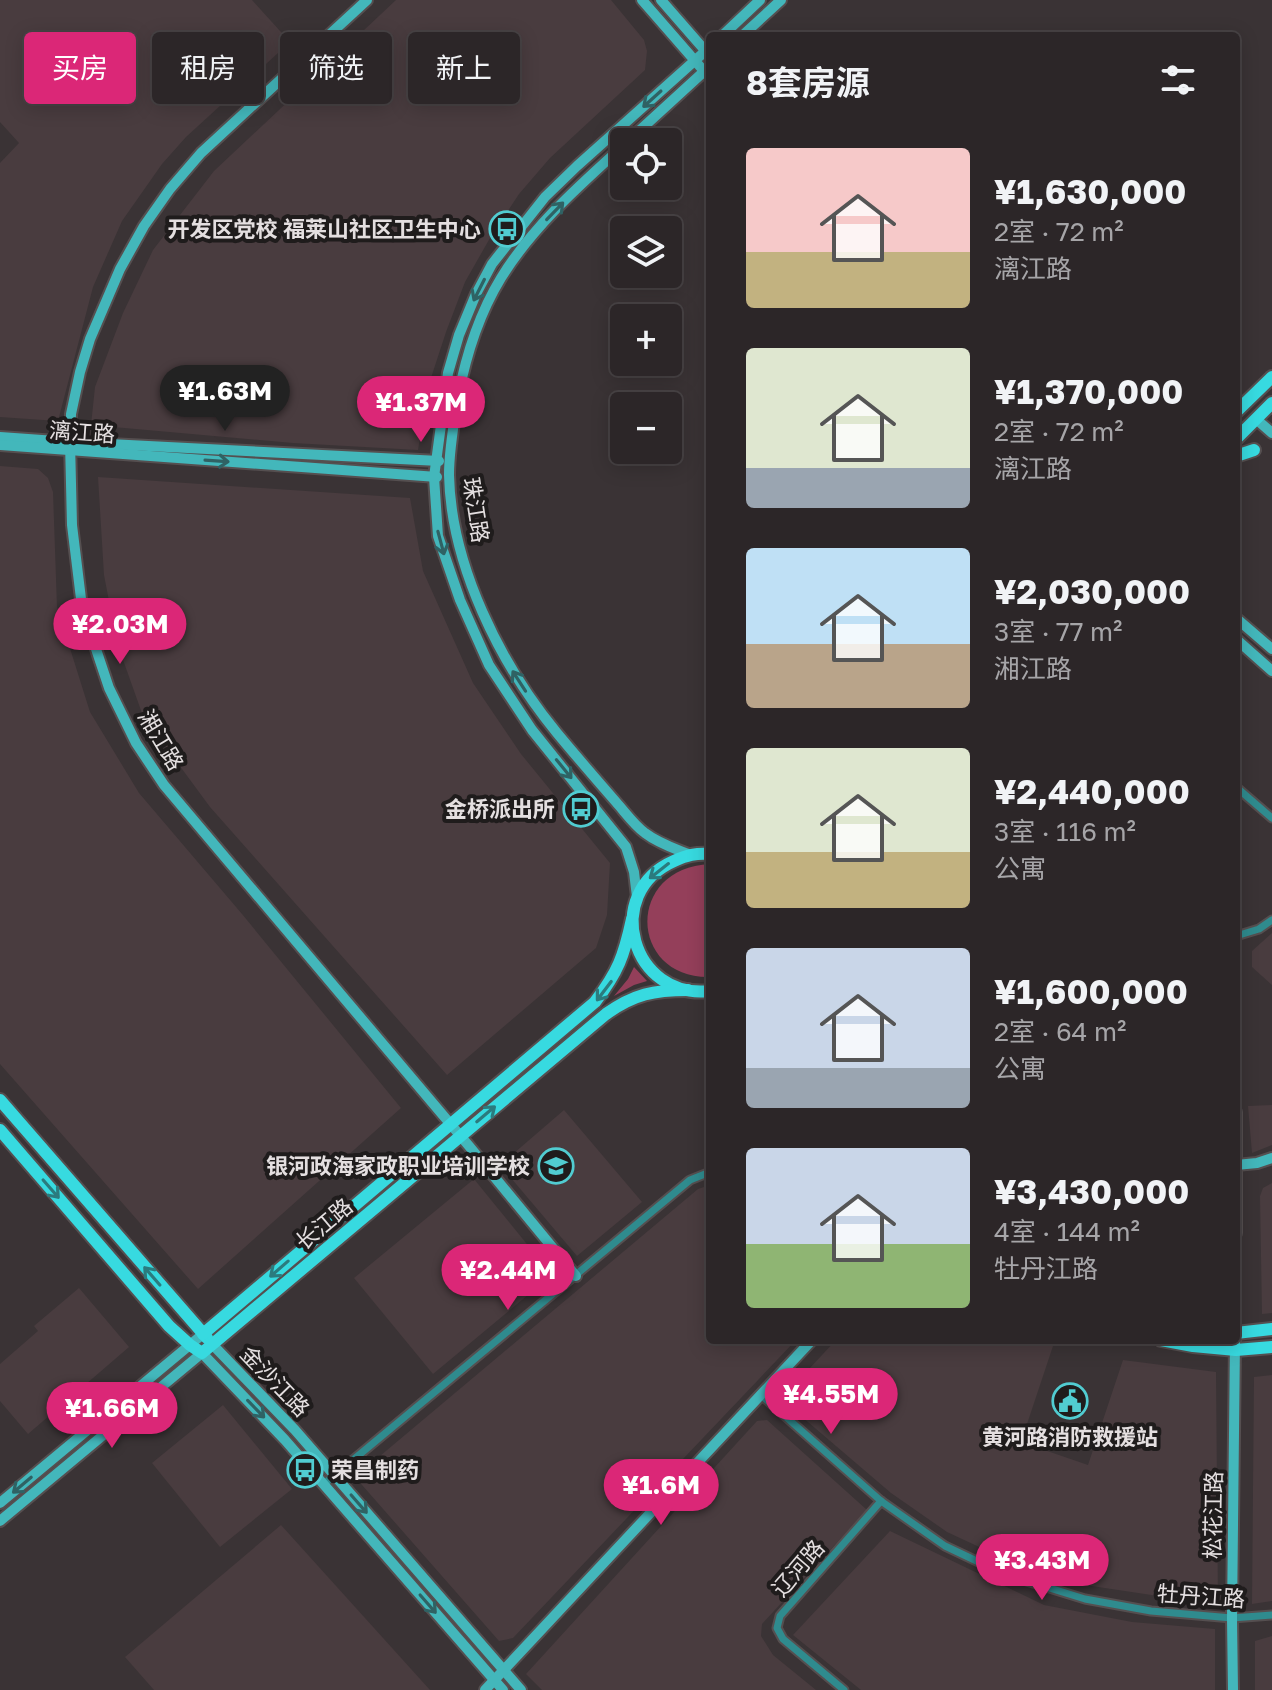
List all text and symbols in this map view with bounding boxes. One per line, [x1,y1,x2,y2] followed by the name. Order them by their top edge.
[24,32,136,104] chip: 买房
[152,32,264,104] chip: 租房
[280,32,392,104] chip: 筛选
[408,32,520,104] chip: 新上
[1156,58,1200,102] icon: filters
[746,62,870,102] text: 8套房源
[642,90,662,108] one-way arrow
[610,128,682,464] map controls
[610,128,682,200] button: locate
[994,171,1186,211] text: ¥1,630,000
[810,180,906,276] icon: home
[545,202,564,221] one-way arrow
[488,210,526,248] bus stop icon: 开发区党校 福莱山社区卫生中心
[167,215,481,242] place label: 开发区党校 福莱山社区卫生中心
[610,216,682,288] button: layers
[994,216,1124,247] text: 2室 · 72 m²
[994,253,1072,284] text: 漓江路
[470,278,486,302] one-way arrow
[610,304,682,376] button: +
[160,365,290,433] pin: ¥1.63M
[994,371,1183,411] text: ¥1,370,000
[178,375,272,406] text: ¥1.63M
[356,376,486,444] pin: ¥1.37M
[810,380,906,476] icon: home
[375,386,467,417] text: ¥1.37M
[610,392,682,464] button: −
[48,416,116,447] street label: 漓江路
[994,416,1124,447] text: 2室 · 72 m²
[994,453,1072,484] text: 漓江路
[203,454,230,469] one-way arrow
[458,475,495,545] street label: 珠江路
[435,529,450,555] one-way arrow
[994,571,1190,611] text: ¥2,030,000
[810,580,906,676] icon: home
[55,598,185,666] pin: ¥2.03M
[71,608,169,639] text: ¥2.03M
[994,616,1122,647] text: 3室 · 77 m²
[994,653,1072,684] text: 湘江路
[511,670,528,692] one-way arrow
[133,704,190,775] street label: 湘江路
[555,758,573,779] one-way arrow
[994,771,1190,811] text: ¥2,440,000
[810,780,906,876] icon: home
[562,790,600,828] bus stop icon: 金桥派出所
[445,795,555,822] place label: 金桥派出所
[994,816,1136,847] text: 3室 · 116 m²
[994,853,1046,884] text: 公寓
[648,862,669,880] one-way arrow
[994,971,1188,1011] text: ¥1,600,000
[595,980,612,1001] one-way arrow
[810,980,906,1076] icon: home
[994,1016,1126,1047] text: 2室 · 64 m²
[994,1053,1046,1084] text: 公寓
[476,1105,496,1123] one-way arrow
[537,1147,575,1185] school or university icon: 银河政海家政职业培训学校
[266,1152,530,1179] place label: 银河政海家政职业培训学校
[994,1171,1189,1211] text: ¥3,430,000
[42,1178,60,1199] one-way arrow
[810,1180,906,1276] icon: home
[290,1192,358,1255] street label: 长江路
[994,1216,1140,1247] text: 4室 · 144 m²
[443,1244,573,1312] pin: ¥2.44M
[994,1253,1098,1284] text: 牡丹江路
[460,1254,556,1285] text: ¥2.44M
[270,1260,290,1278] one-way arrow
[143,1266,161,1286] one-way arrow
[235,1340,316,1422] street label: 金沙江路
[766,1368,896,1436] pin: ¥4.55M
[783,1378,879,1409] text: ¥4.55M
[47,1382,177,1450] pin: ¥1.66M
[1051,1382,1089,1420] public building icon: 黄河路消防救援站
[64,1392,160,1423] text: ¥1.66M
[246,1399,265,1418] one-way arrow
[982,1423,1158,1450] place label: 黄河路消防救援站
[286,1451,324,1489] bus stop icon: 荣昌制药
[331,1456,419,1483] place label: 荣昌制药
[605,1459,717,1527] pin: ¥1.6M
[622,1469,700,1500] text: ¥1.6M
[1198,1471,1227,1559] street label: 松花江路
[12,1476,33,1494] one-way arrow
[350,1494,368,1514] one-way arrow
[766,1534,829,1601] street label: 辽河路
[977,1534,1107,1602] pin: ¥3.43M
[994,1544,1090,1575] text: ¥3.43M
[1156,1579,1246,1612] street label: 牡丹江路
[419,1593,437,1613] one-way arrow

